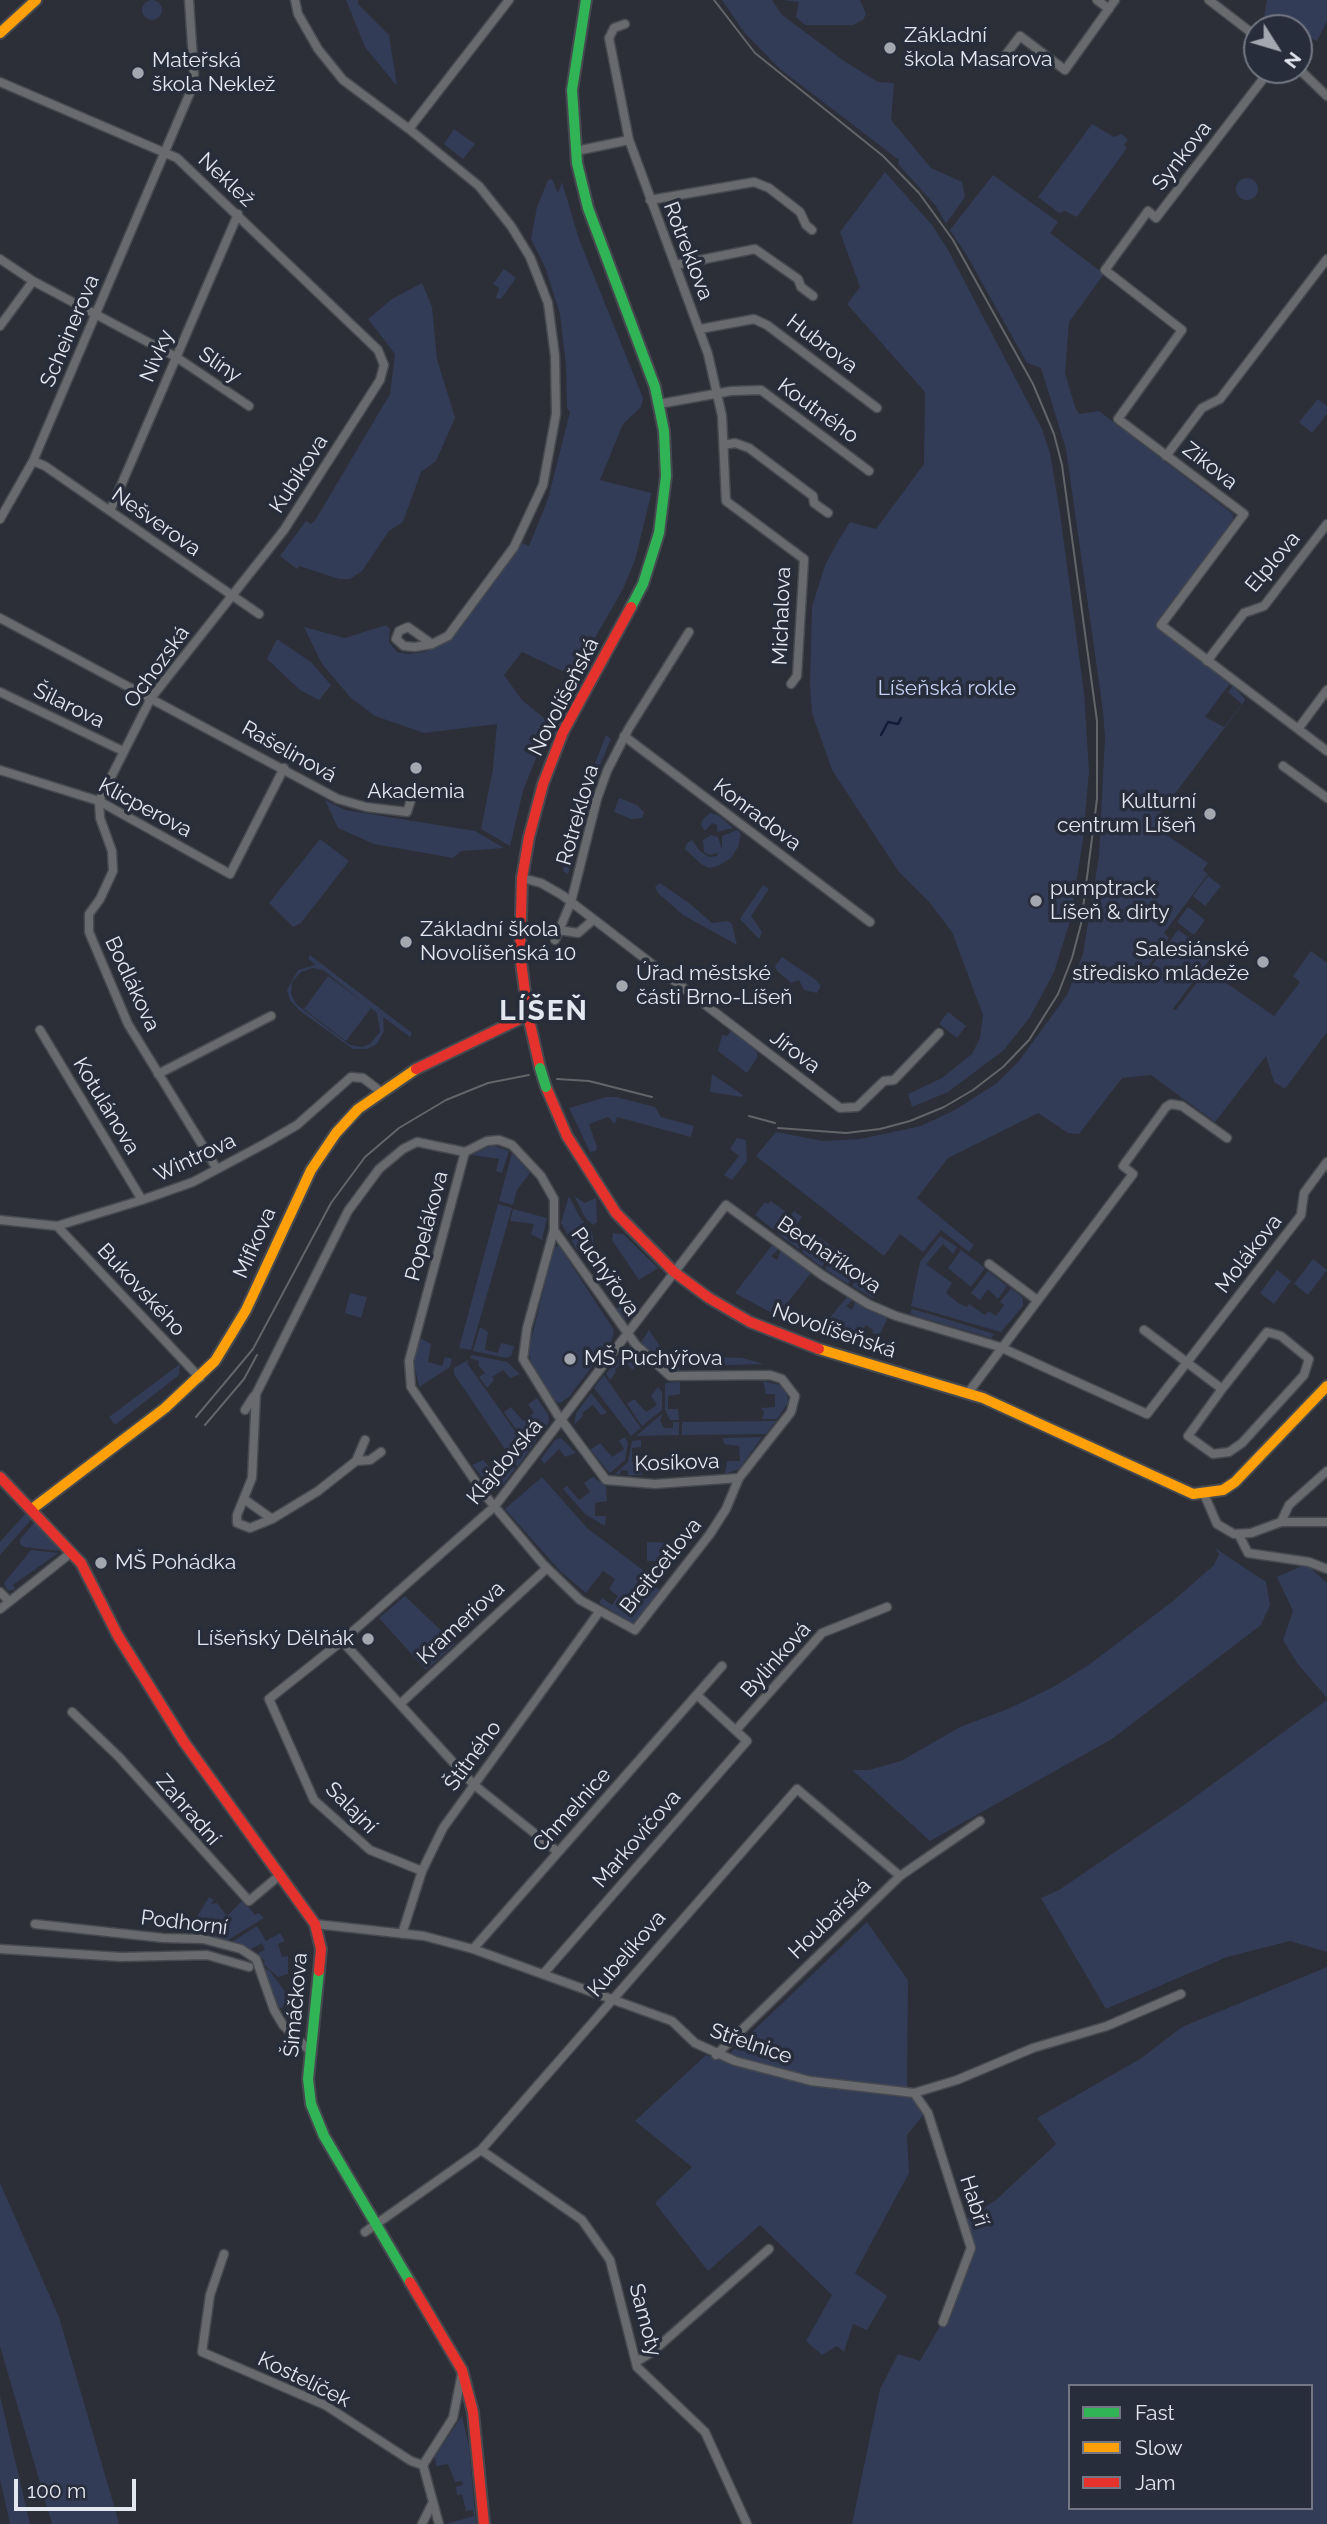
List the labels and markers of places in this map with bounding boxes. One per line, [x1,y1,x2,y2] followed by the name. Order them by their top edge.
[904,23,1053,73] place label: Základní škola Masarova
[882,40,898,56] marker: Základní škola Masarova
[152,48,275,98] place label: Mateřská škola Neklež
[130,65,146,81] marker: Mateřská škola Neklež
[408,760,424,776] marker: Akademia
[367,779,465,805] place label: Akademia
[1057,789,1196,839] place label: Kulturní centrum Líšeň
[1202,806,1218,822] marker: Kulturní centrum Líšeň
[1050,876,1170,926] place label: pumptrack Líšeň & dirty
[1028,893,1044,909] marker: pumptrack Líšeň & dirty
[420,917,576,967] place label: Základní škola Novolíšeňská 10
[398,934,414,950] marker: Základní škola Novolíšeňská 10
[1072,937,1249,987] place label: Salesiánské středisko mládeže
[1255,954,1271,970] marker: Salesiánské středisko mládeže
[636,961,793,1011] place label: Úřad městské části Brno-Líšeň
[614,978,630,994] marker: Úřad městské části Brno-Líšeň
[584,1346,722,1372] place label: MŠ Puchýřova
[562,1351,578,1367] marker: MŠ Puchýřova
[115,1550,236,1576] place label: MŠ Pohádka
[93,1555,109,1571] marker: MŠ Pohádka
[197,1626,354,1652] place label: Líšeňský Dělňák
[360,1631,376,1647] marker: Líšeňský Dělňák

